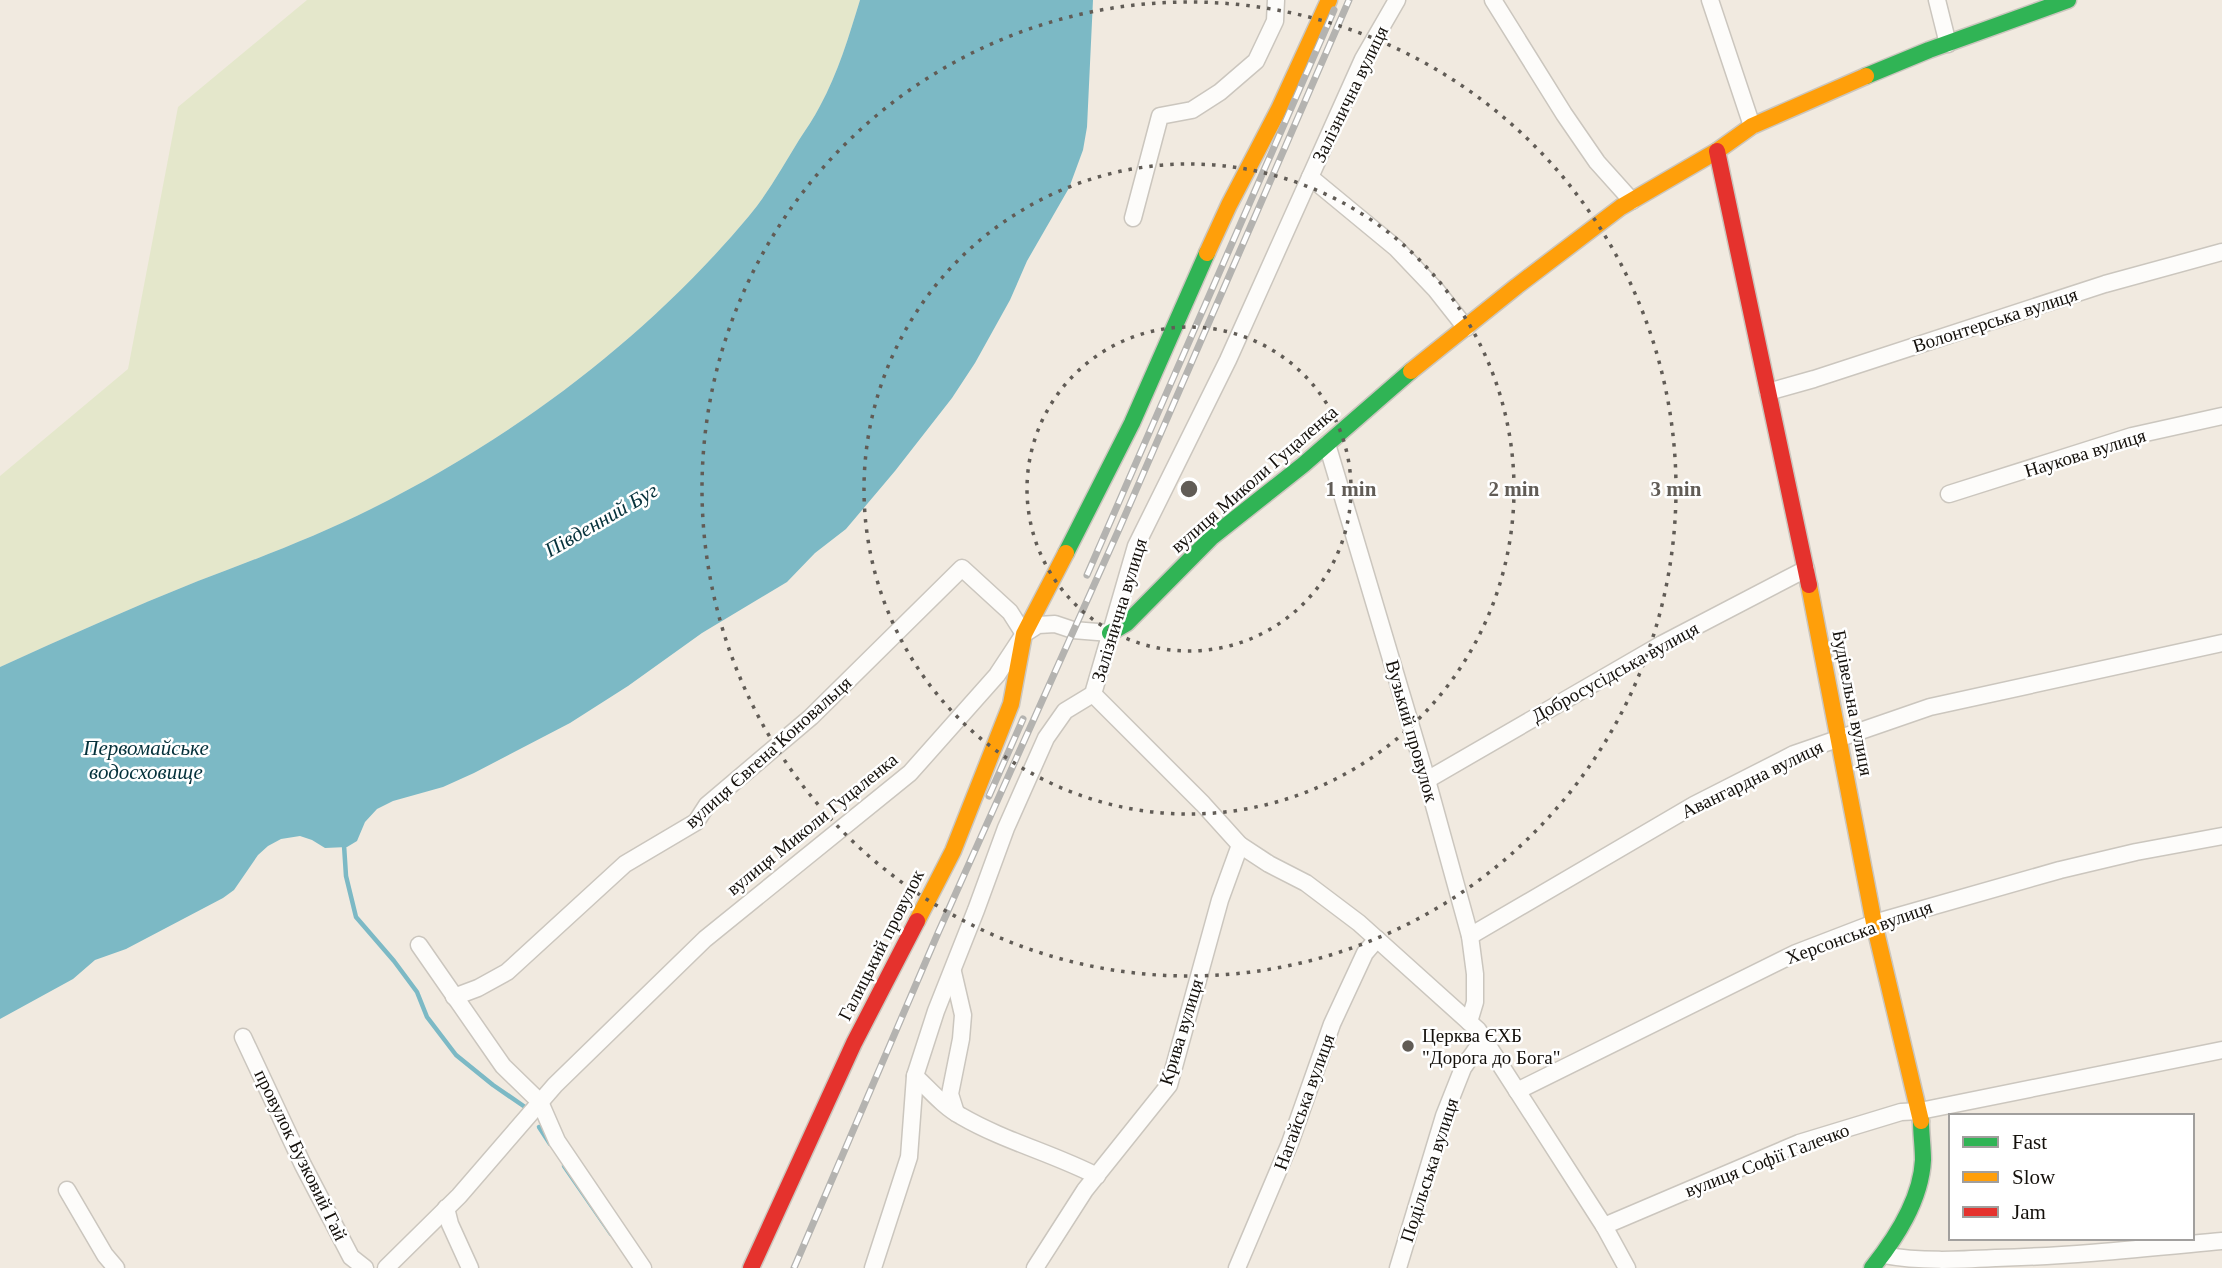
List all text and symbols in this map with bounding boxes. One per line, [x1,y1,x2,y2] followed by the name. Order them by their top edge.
[1308,22,1392,166] street label: Залізнична вулиця
[1910,283,2080,357] street label: Волонтерська вулиця
[1167,401,1342,557] street label: вулиця Миколи Гуцаленка
[2022,424,2149,481] street label: Наукова вулиця
[1177,477,1201,501] centre of rings
[1326,477,1377,501] text: 1 min
[1489,477,1540,501] text: 2 min
[1651,477,1702,501] text: 3 min
[539,478,662,563] water label: Південний Буг
[1087,535,1151,684] street label: Залізнична вулиця
[1528,617,1702,727] street label: Добросусідська вулиця
[1829,628,1877,778] street label: Будівельна вулиця
[1382,658,1443,805] street label: Вузький провулок
[681,672,856,832] street label: вулиця Євгена Коновальця
[1678,735,1827,822] street label: Авангардна вулиця
[82,736,209,784] water label: Первомайське водосховище
[723,748,902,899] street label: вулиця Миколи Гуцаленка
[834,865,928,1024] street label: Галицький провулок
[1783,896,1935,968] street label: Херсонська вулиця
[1155,976,1207,1088] street label: Крива вулиця
[1422,1025,1561,1068] place label: Церква ЄХБ "Дорога до Бога"
[1270,1031,1338,1173] street label: Нагайська вулиця
[1400,1038,1416,1054] marker: Церква ЄХБ "Дорога до Бога"
[250,1066,352,1244] street label: провулок Бузковий Гай
[1396,1095,1462,1245] street label: Подільська вулиця
[1949,1114,2194,1240] legend
[1682,1119,1852,1201] street label: вулиця Софії Галечко
[2012,1130,2047,1154] text: Fast
[2012,1165,2056,1189] text: Slow
[2012,1200,2046,1224] text: Jam

